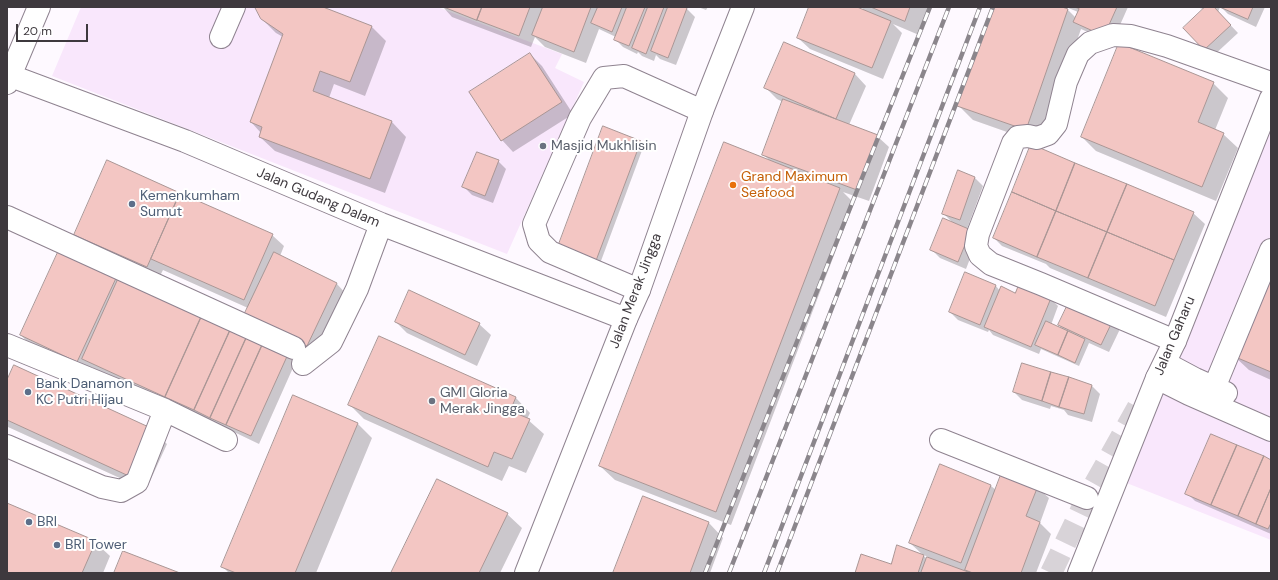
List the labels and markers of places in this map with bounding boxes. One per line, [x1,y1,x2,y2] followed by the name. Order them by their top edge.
[551,138,656,154] place label: Masjid Mukhlisin
[538,141,548,151] marker: Masjid Mukhlisin
[741,169,848,202] place label: Grand Maximum Seafood
[728,180,738,190] marker: Grand Maximum Seafood
[140,188,240,220] place label: Kemenkumham Sumut
[127,199,137,209] marker: Kemenkumham Sumut
[36,376,133,408] place label: Bank Danamon KC Putri Hijau
[440,385,525,418] place label: GMI Gloria Merak Jingga
[23,387,33,397] marker: Bank Danamon KC Putri Hijau
[427,396,437,406] marker: GMI Gloria Merak Jingga
[37,514,57,530] place label: BRI
[24,517,34,527] marker: BRI
[65,537,127,553] place label: BRI Tower
[52,540,62,550] marker: BRI Tower

